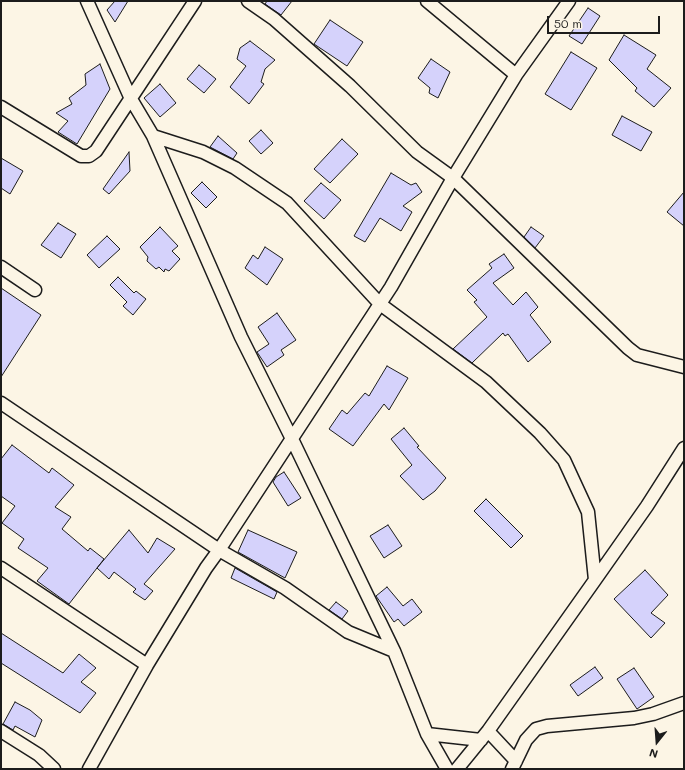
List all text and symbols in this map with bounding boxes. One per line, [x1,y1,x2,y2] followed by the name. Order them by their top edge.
[549,8,662,34] scale bar
[554,15,582,31] text: 50 m
[637,722,677,762] north arrow
[647,746,660,762] text: N

